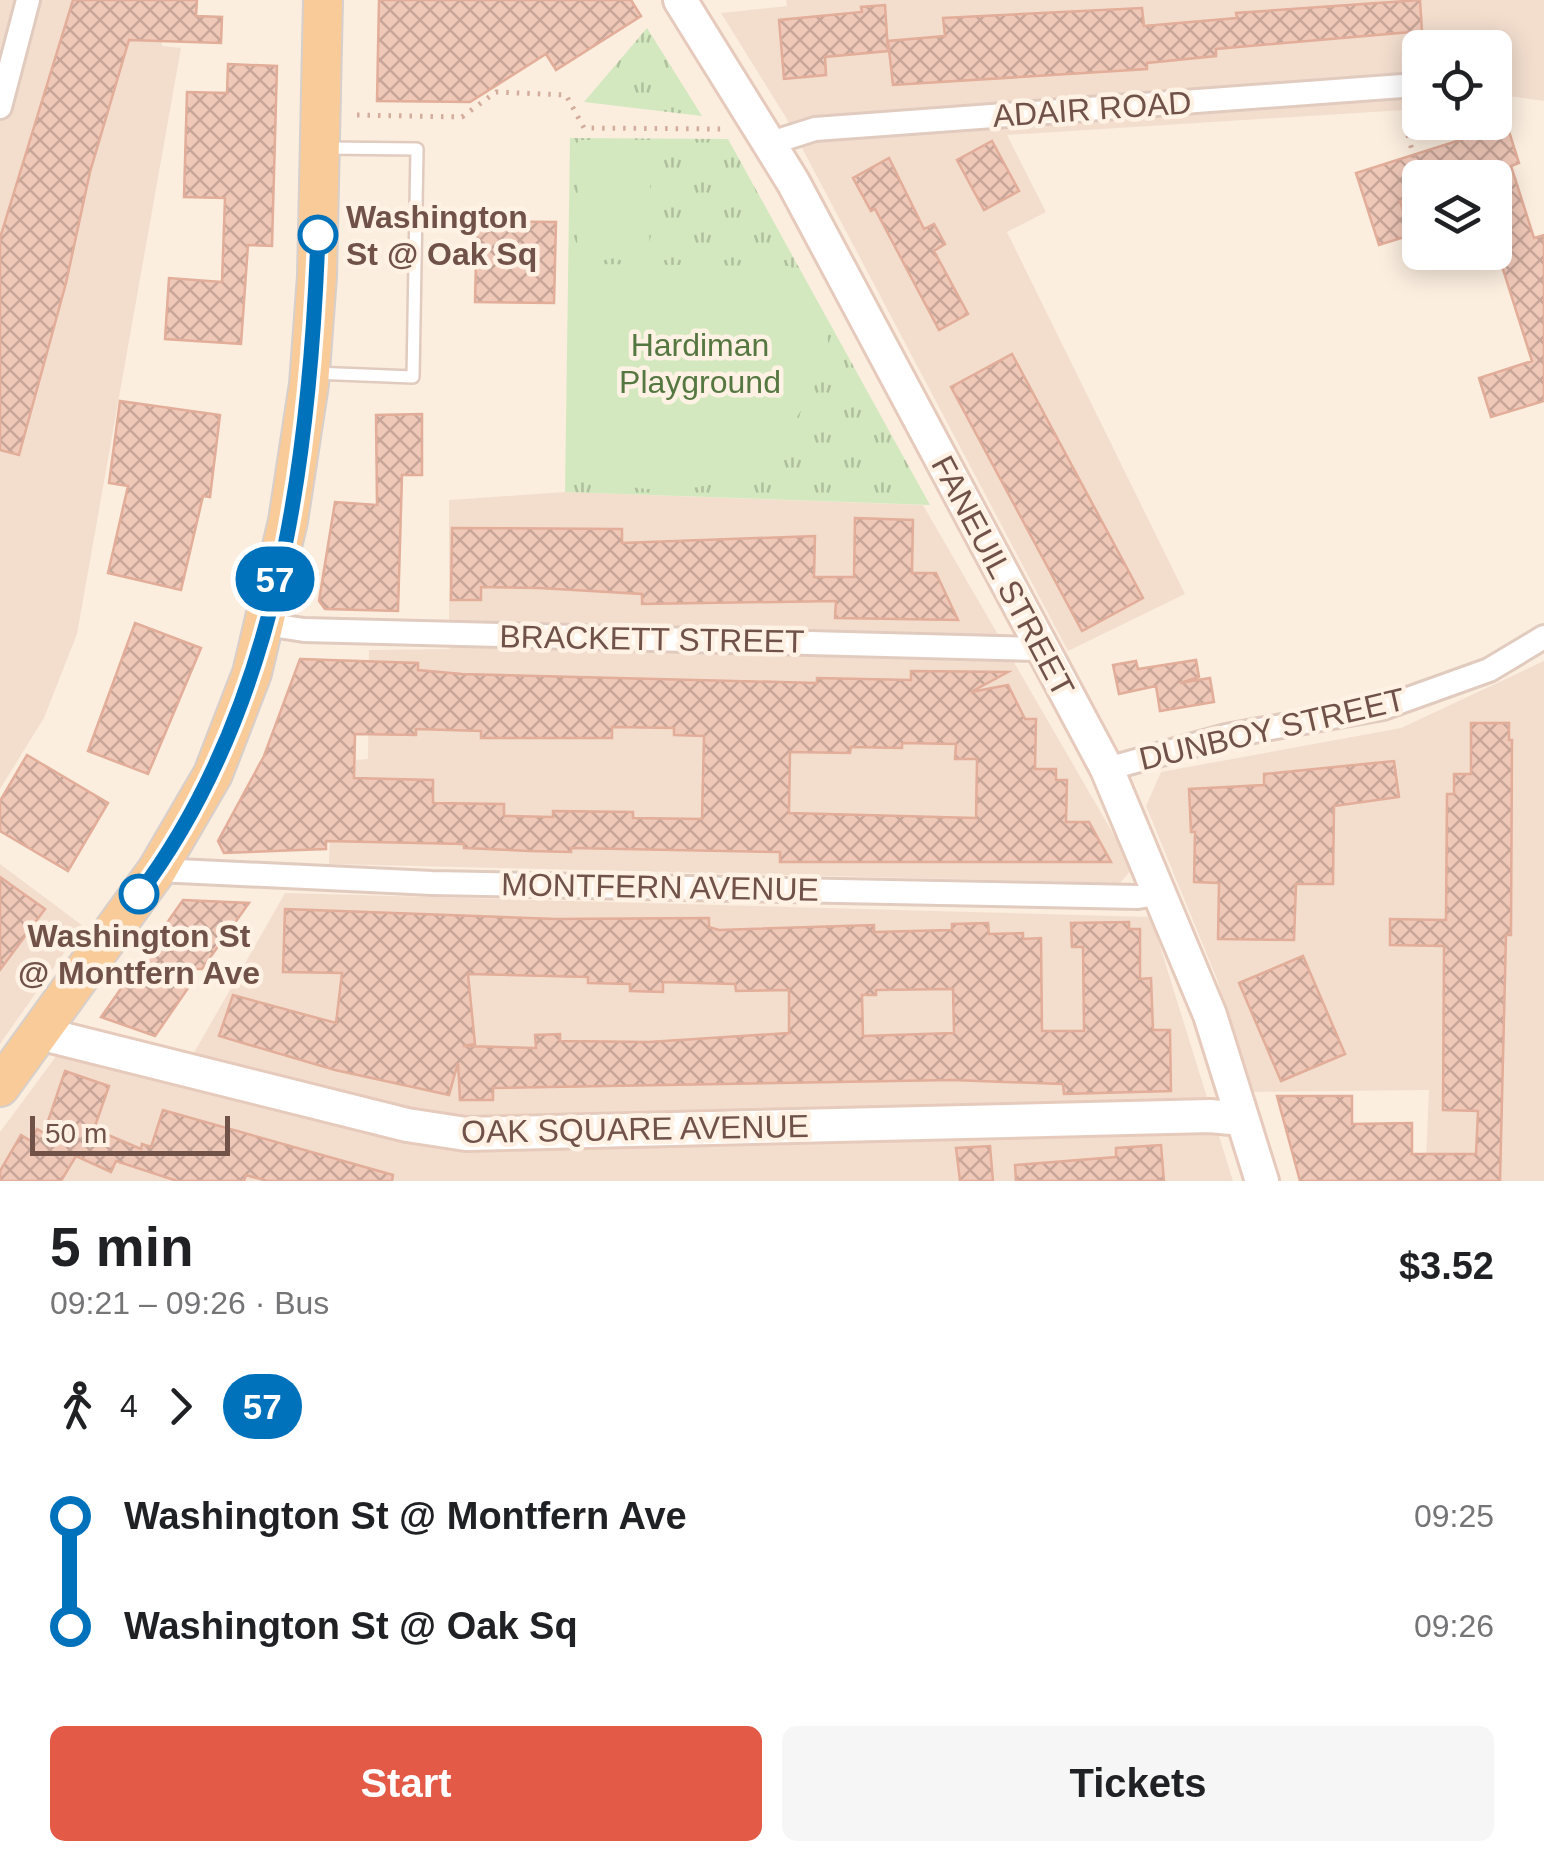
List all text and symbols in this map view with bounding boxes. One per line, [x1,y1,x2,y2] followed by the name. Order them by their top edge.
[1402,30,1512,270] map controls
[1402,30,1512,140] button: locate
[991,84,1193,134] street label: ADAIR ROAD
[1402,160,1512,270] button: layers
[346,199,537,272] place label: Washington St @ Oak Sq
[299,216,337,254] marker: Washington St @ Oak Sq
[619,327,781,400] park label: Hardiman Playground
[924,450,1082,702] street label: FANEUIL STREET
[230,546,320,612] line badge: 57
[256,560,294,599] text: 57
[499,618,805,660] street label: BRACKETT STREET
[1136,681,1408,777] street label: DUNBOY STREET
[501,866,819,908] street label: MONTFERN AVENUE
[120,875,158,913] marker: Washington St @ Montfern Ave
[18,918,260,991] place label: Washington St @ Montfern Ave
[461,1108,809,1150] street label: OAK SQUARE AVENUE
[30,1111,230,1156] scale bar
[45,1118,107,1149] text: 50 m
[50,1216,194,1278] text: 5 min
[1399,1245,1494,1287] text: $3.52
[50,1285,329,1321] text: 09:21 – 09:26 · Bus
[50,1379,105,1434] icon: walk
[153,1379,208,1434] icon: forward
[243,1387,282,1426] text: 57
[120,1388,138,1424] text: 4
[124,1495,687,1537] text: Washington St @ Montfern Ave
[1414,1498,1494,1534] text: 09:25
[124,1605,578,1647] text: Washington St @ Oak Sq
[1414,1608,1494,1644] text: 09:26
[50,1726,762,1841] button: Start
[782,1726,1494,1841] button: Tickets

